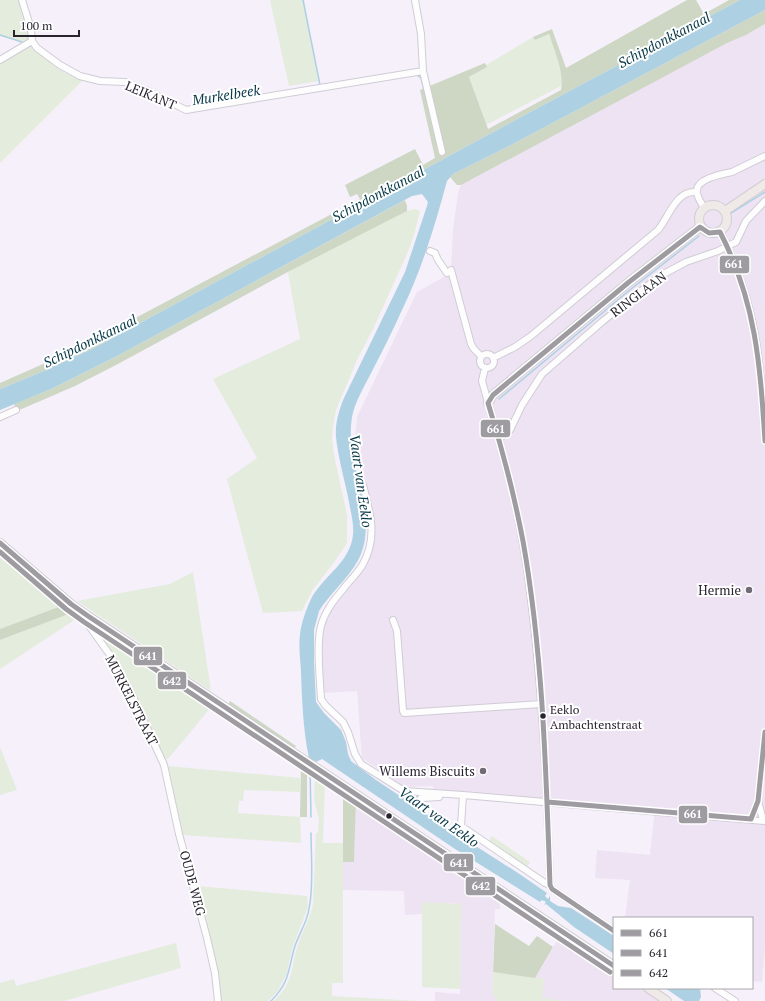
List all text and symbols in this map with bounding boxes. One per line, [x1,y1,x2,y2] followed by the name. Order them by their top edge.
[614,7,713,72] water label: Schipdonkkanaal
[14,12,79,38] scale bar
[20,18,53,33] text: 100 m
[123,76,179,114] street label: LEIKANT
[190,80,262,109] water label: Murkelbeek
[328,161,427,226] water label: Schipdonkkanaal
[719,255,750,274] line badge: 661
[725,257,743,271] text: 661
[606,267,670,321] street label: RINGLAAN
[40,310,140,371] water label: Schipdonkkanaal
[480,419,511,438] line badge: 661
[487,422,505,436] text: 661
[346,433,377,529] water label: Vaart van Eeklo
[698,581,741,599] place label: Hermie
[744,585,754,595] marker: Hermie
[133,646,163,666] line badge: 641
[139,649,157,663] text: 641
[101,652,163,748] street label: MURKELSTRAAT
[157,671,187,690] line badge: 642
[163,674,181,688] text: 642
[550,702,643,732] place label: Eeklo Ambachtenstraat
[538,711,548,721] marker: Eeklo Ambachtenstraat
[379,762,475,780] place label: Willems Biscuits
[478,766,488,776] marker: Willems Biscuits
[395,782,483,851] water label: Vaart van Eeklo
[678,805,708,824] line badge: 661
[684,807,702,821] text: 661
[384,811,394,821] unlabelled marker
[176,848,210,918] street label: OUDE WEG
[443,853,474,872] line badge: 641
[450,856,468,870] text: 641
[465,876,496,896] line badge: 642
[472,879,490,893] text: 642
[613,917,753,989] legend
[649,925,668,940] text: 661
[649,945,668,960] text: 641
[649,965,668,980] text: 642

